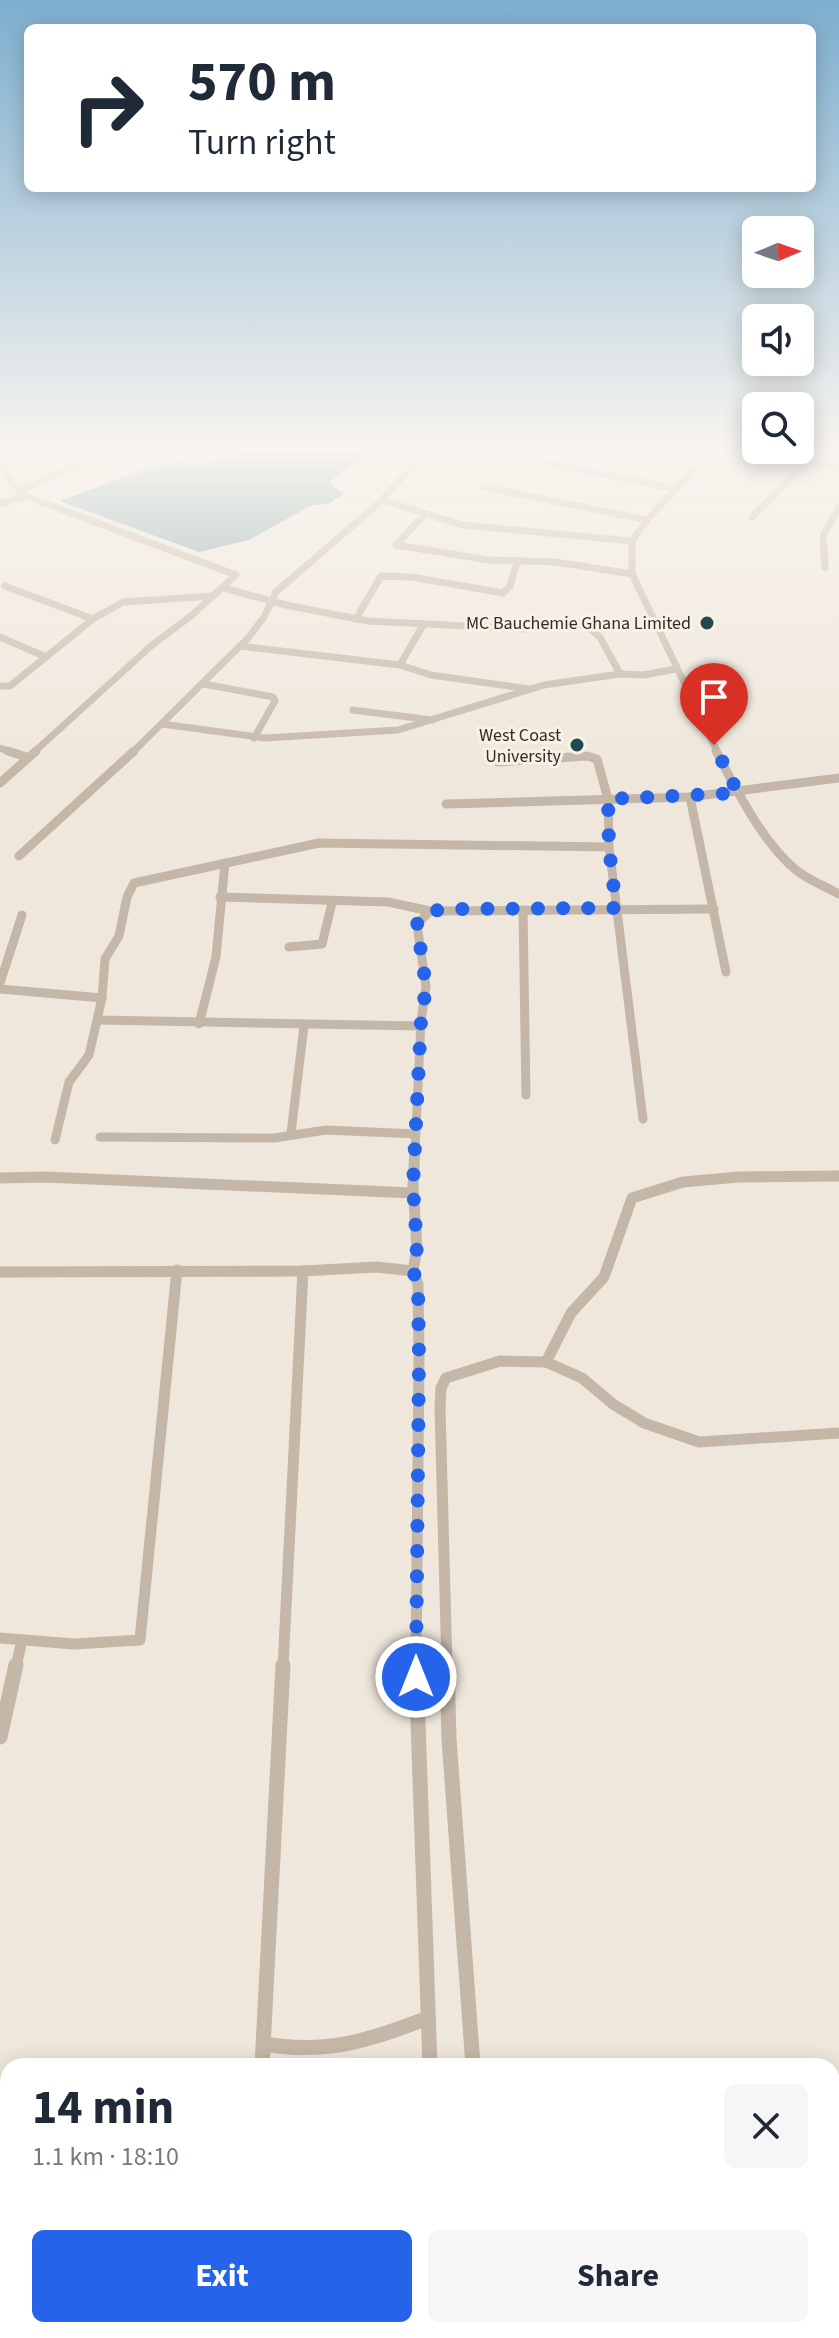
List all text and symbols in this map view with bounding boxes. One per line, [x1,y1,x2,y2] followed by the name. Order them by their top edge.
[188,43,336,122] text: 570 m
[56,56,160,160] icon: right
[188,117,336,168] text: Turn right
[742,216,814,288] north arrow
[742,216,814,464] map controls
[742,304,814,376] button: sound
[742,392,814,464] button: search
[466,611,691,636] place label: MC Bauchemie Ghana Limited
[698,614,716,632] marker: MC Bauchemie Ghana Limited
[680,663,748,745] pin
[692,675,736,719] icon: arrive
[479,723,562,769] place label: West Coast University
[568,736,586,754] marker: West Coast University
[374,1635,458,1719] position arrow
[32,2074,174,2142] text: 14 min
[724,2084,808,2168] button: close
[32,2138,179,2175] text: 1.1 km · 18:10
[32,2230,412,2322] button: Exit
[428,2230,808,2322] button: Share

